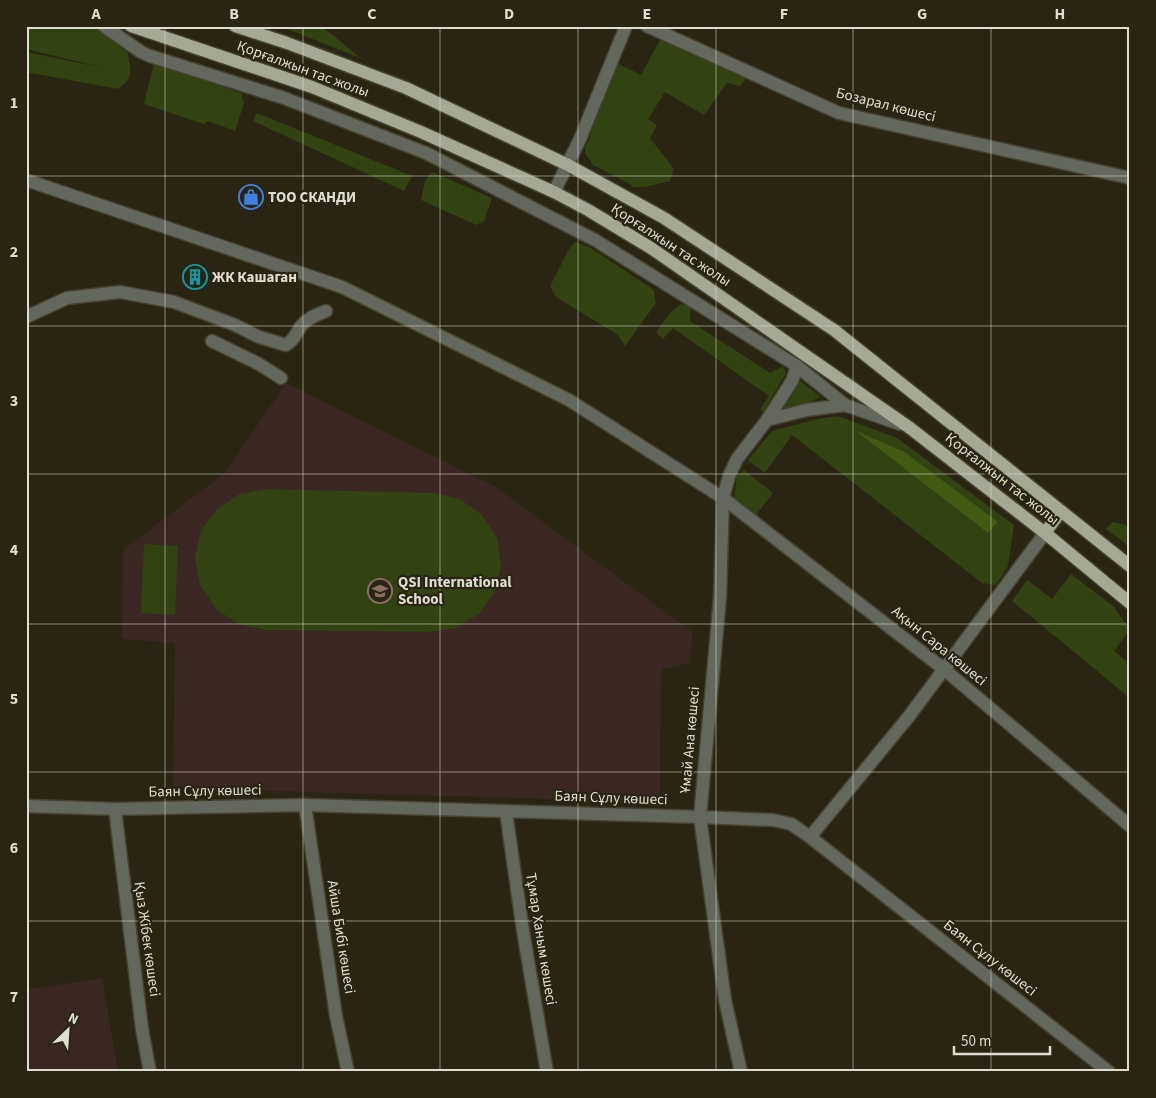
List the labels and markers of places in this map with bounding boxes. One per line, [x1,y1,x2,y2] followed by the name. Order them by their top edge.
[238,184,264,210] shop icon: ТОО СКАНДИ
[268,187,356,208] place label: ТОО СКАНДИ
[182,264,208,290] building icon: ЖК Кашаган
[212,267,297,288] place label: ЖК Кашаган
[398,572,512,610] place label: QSI International School
[367,578,393,604] school or university icon: QSI International School

